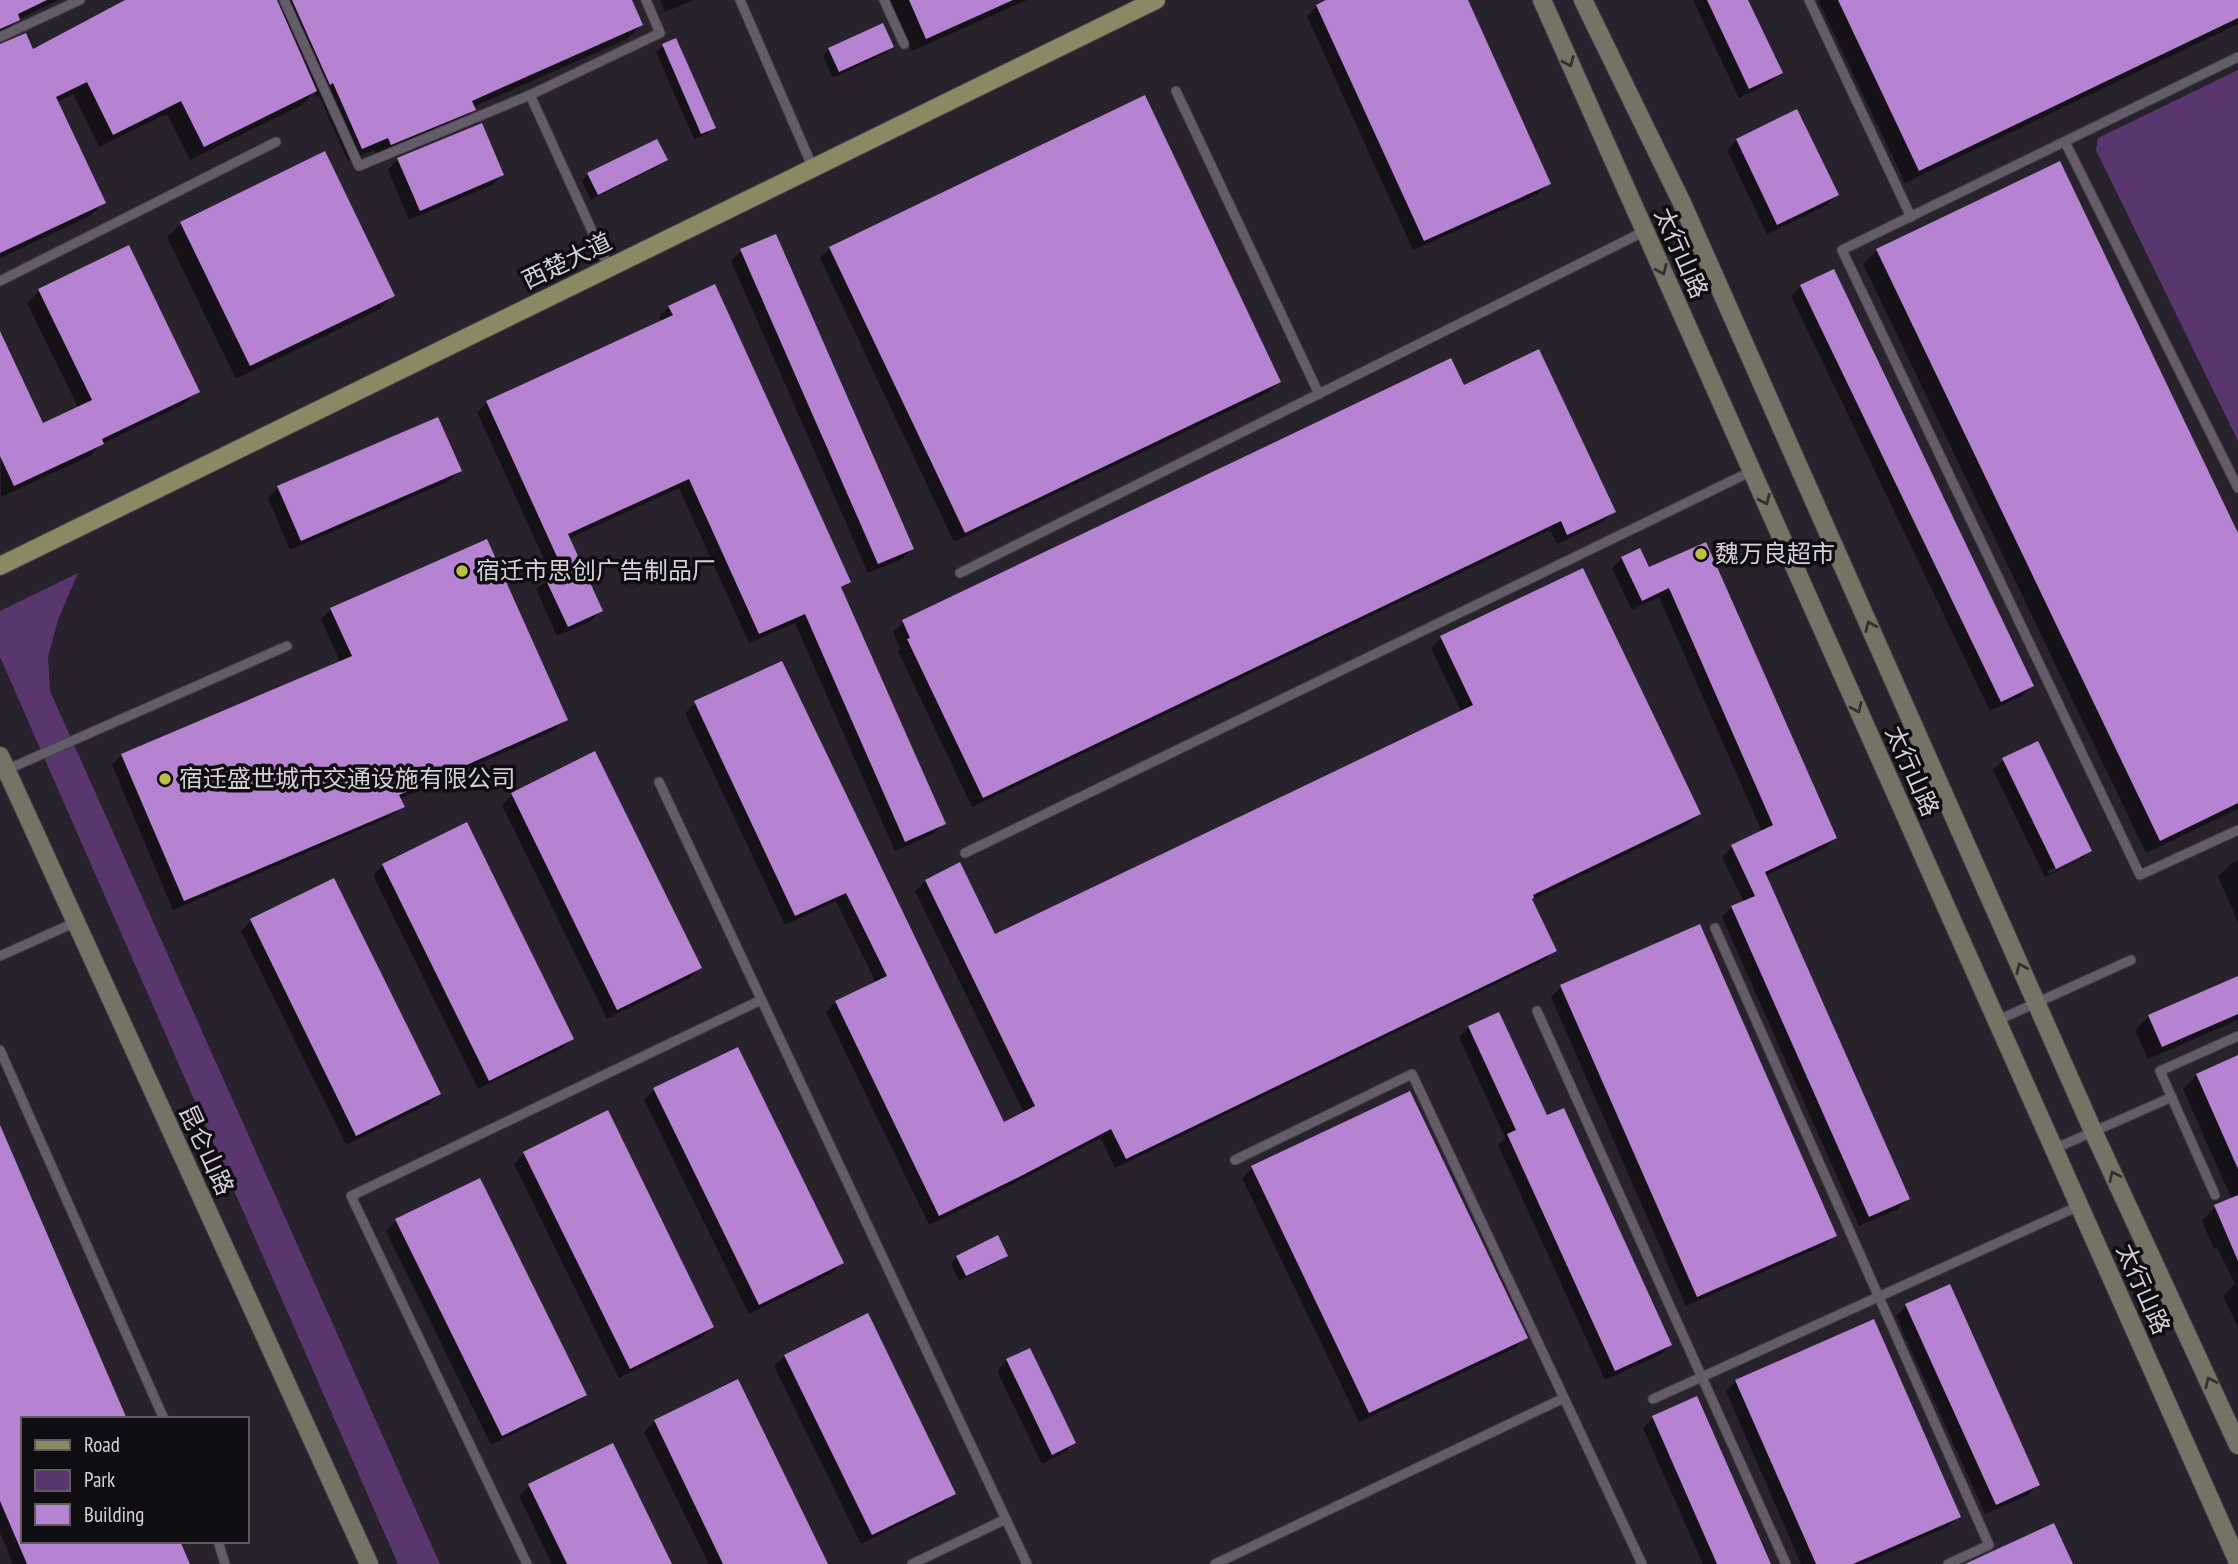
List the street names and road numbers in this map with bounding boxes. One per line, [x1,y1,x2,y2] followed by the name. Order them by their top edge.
[1648,203,1715,303] street label: 太行山路
[517,226,617,296] street label: 西楚大道
[1879,721,1946,821] street label: 太行山路
[172,1100,241,1200] street label: 昆仑山路
[2110,1239,2177,1339] street label: 太行山路

